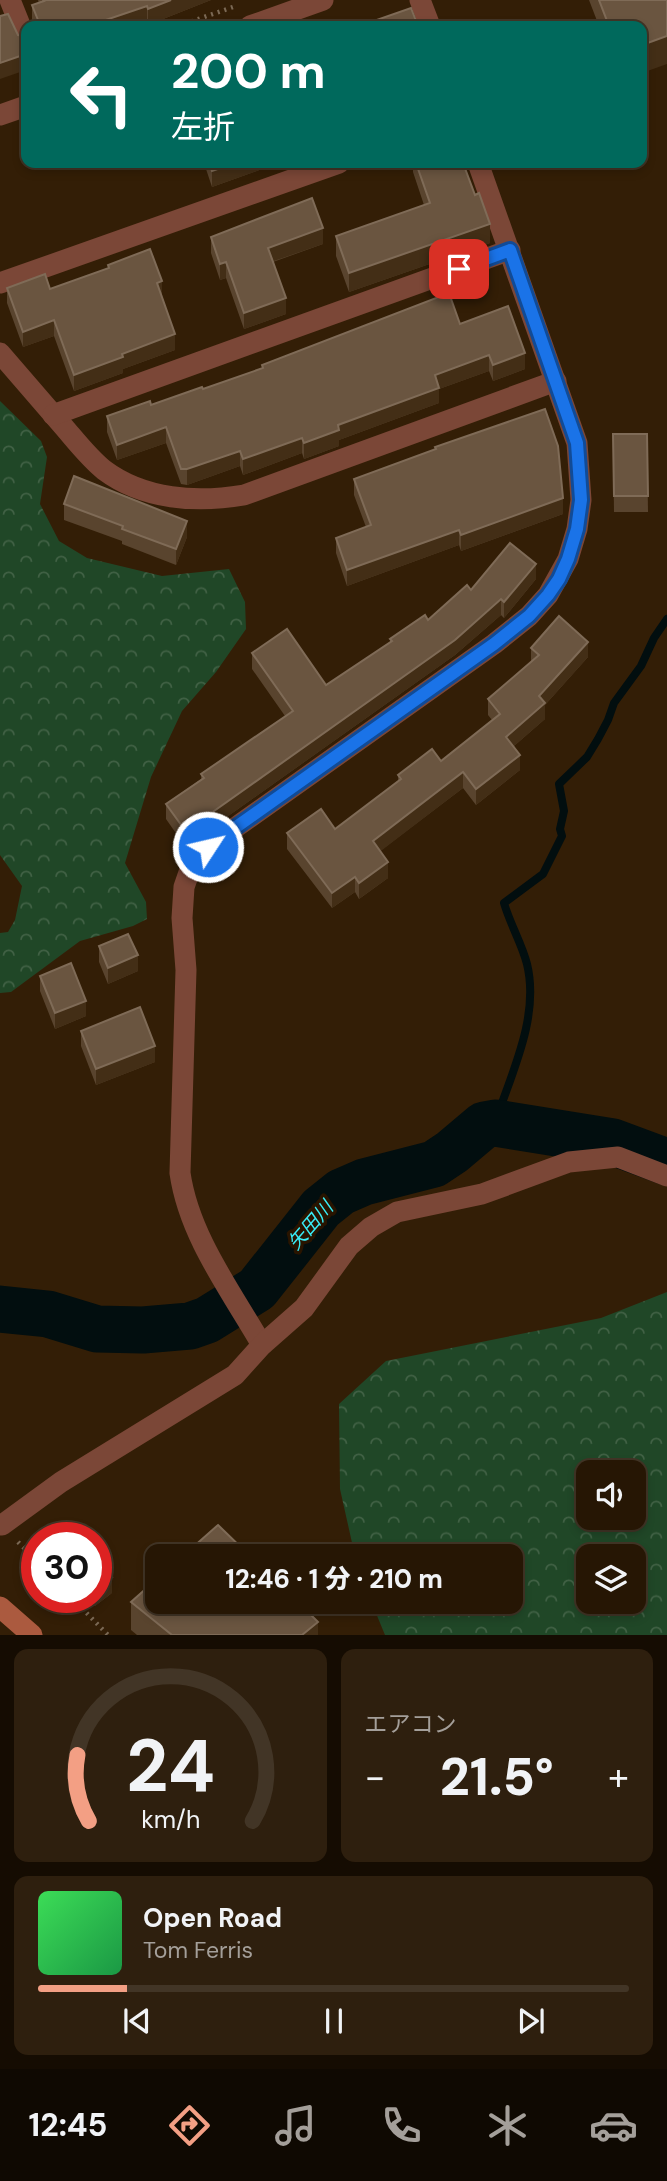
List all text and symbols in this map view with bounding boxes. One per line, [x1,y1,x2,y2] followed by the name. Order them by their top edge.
[171,39,326,103] text: 200 m
[56,49,147,140] icon: left
[171,106,235,148] text: 左折
[429,239,489,299] pin
[440,250,478,288] icon: arrive
[171,810,245,884] position arrow
[282,1194,340,1255] water label: 矢田川
[576,1460,646,1614] map controls
[576,1460,646,1530] button: sound
[21,1522,112,1613] speed limit sign: 30
[576,1544,646,1614] button: layers
[225,1562,443,1596] text: 12:46 · 1 分 · 210 m
[365,1709,457,1739] text: エアコン
[126,1720,215,1815] text: 24
[440,1743,554,1811] text: 21.5°
[365,1752,385,1802] text: −
[608,1752,629,1802] text: +
[141,1803,200,1836] text: km/h
[143,1901,282,1935] text: Open Road
[143,1935,253,1965] text: Tom Ferris
[118,2002,156,2040] icon: previous
[315,2002,353,2040] icon: pause
[512,2002,550,2040] icon: next
[165,2101,214,2150] icon: directions
[271,2101,320,2150] icon: music
[377,2101,426,2150] icon: phone
[483,2101,532,2150] icon: climate
[589,2101,638,2150] icon: car
[29,2104,108,2146] text: 12:45

